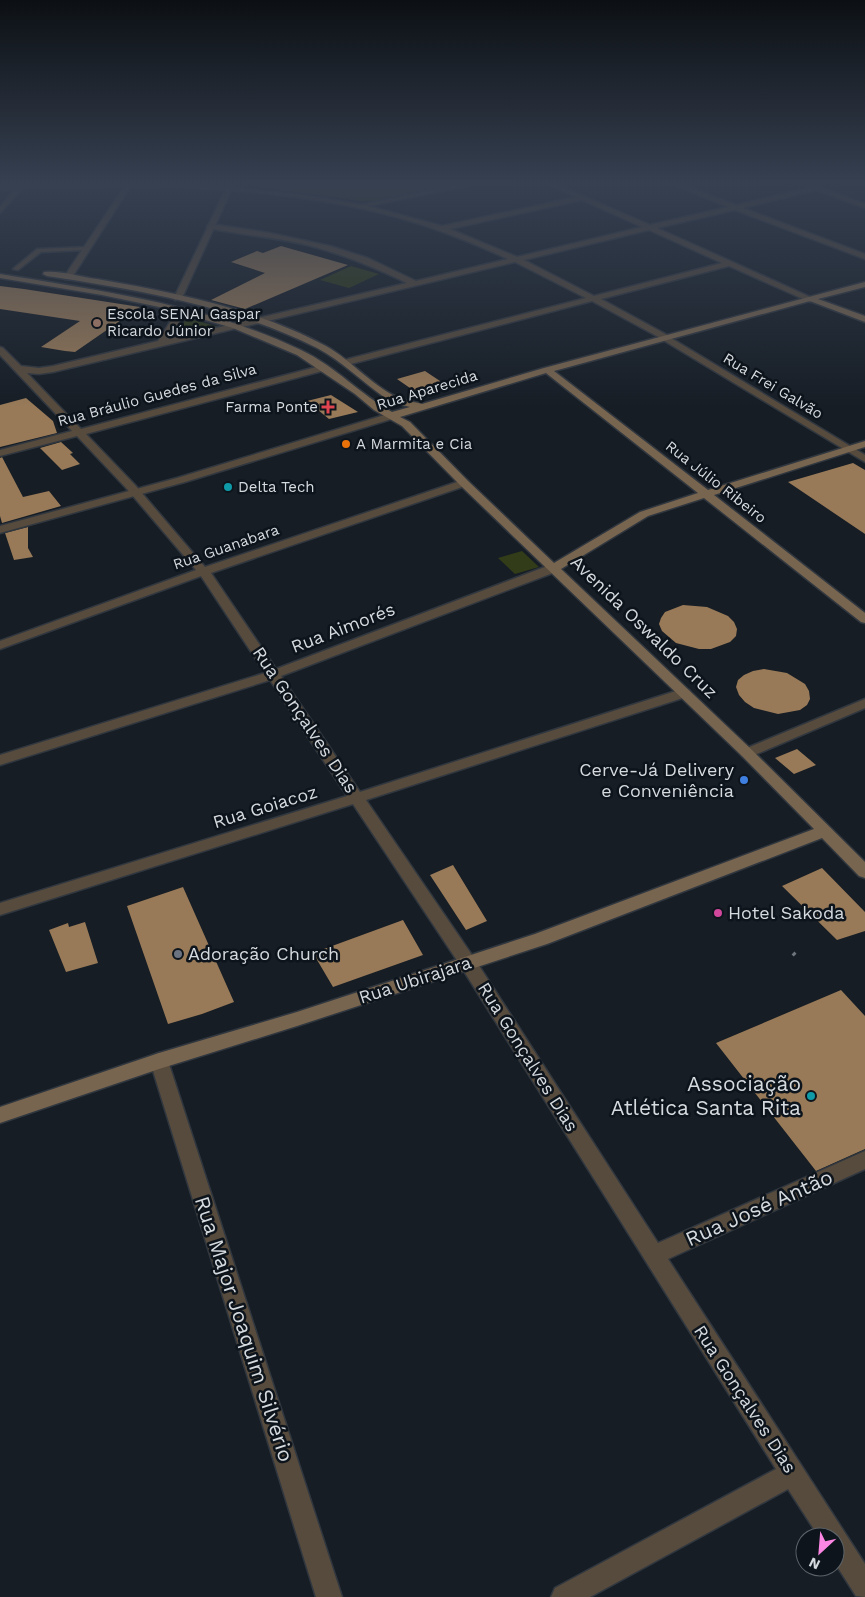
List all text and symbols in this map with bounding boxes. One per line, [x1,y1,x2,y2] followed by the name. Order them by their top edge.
[107,305,261,340] place label: Escola SENAI Gaspar Ricardo Júnior
[91,317,103,329] marker: Escola SENAI Gaspar Ricardo Júnior
[720,349,826,423] street label: Rua Frei Galvão
[56,360,259,430] street label: Rua Bráulio Guedes da Silva
[374,366,480,414] street label: Rua Aparecida
[225,398,318,416] place label: Farma Ponte
[322,401,334,413] marker: Farma Ponte
[356,435,473,453] place label: A Marmita e Cia
[662,437,770,527] street label: Rua Júlio Ribeiro
[340,438,352,450] marker: A Marmita e Cia
[238,478,315,496] place label: Delta Tech
[222,481,234,493] marker: Delta Tech
[171,520,282,574] street label: Rua Guanabara
[567,551,722,702] street label: Avenida Oswaldo Cruz
[288,598,398,657] street label: Rua Aimorés
[249,643,362,797] street label: Rua Gonçalves Dias
[579,759,735,801] place label: Cerve-Já Delivery e Conveniência
[738,774,750,786] marker: Cerve-Já Delivery e Conveniência
[210,781,320,832] street label: Rua Goiacoz
[728,902,844,923] place label: Hotel Sakoda
[712,907,724,919] marker: Hotel Sakoda
[188,943,339,964] place label: Adoração Church
[172,948,184,960] marker: Adoração Church
[356,951,474,1008] street label: Rua Ubirajara
[474,978,583,1135] street label: Rua Gonçalves Dias
[611,1071,801,1120] place label: Associação Atlética Santa Rita
[805,1090,817,1102] marker: Associação Atlética Santa Rita
[681,1164,836,1251] street label: Rua José Antão
[190,1193,299,1465] street label: Rua Major Joaquim Silvério
[690,1321,801,1477] street label: Rua Gonçalves Dias
[795,1527,845,1577] north arrow
[806,1554,822,1573] text: N

